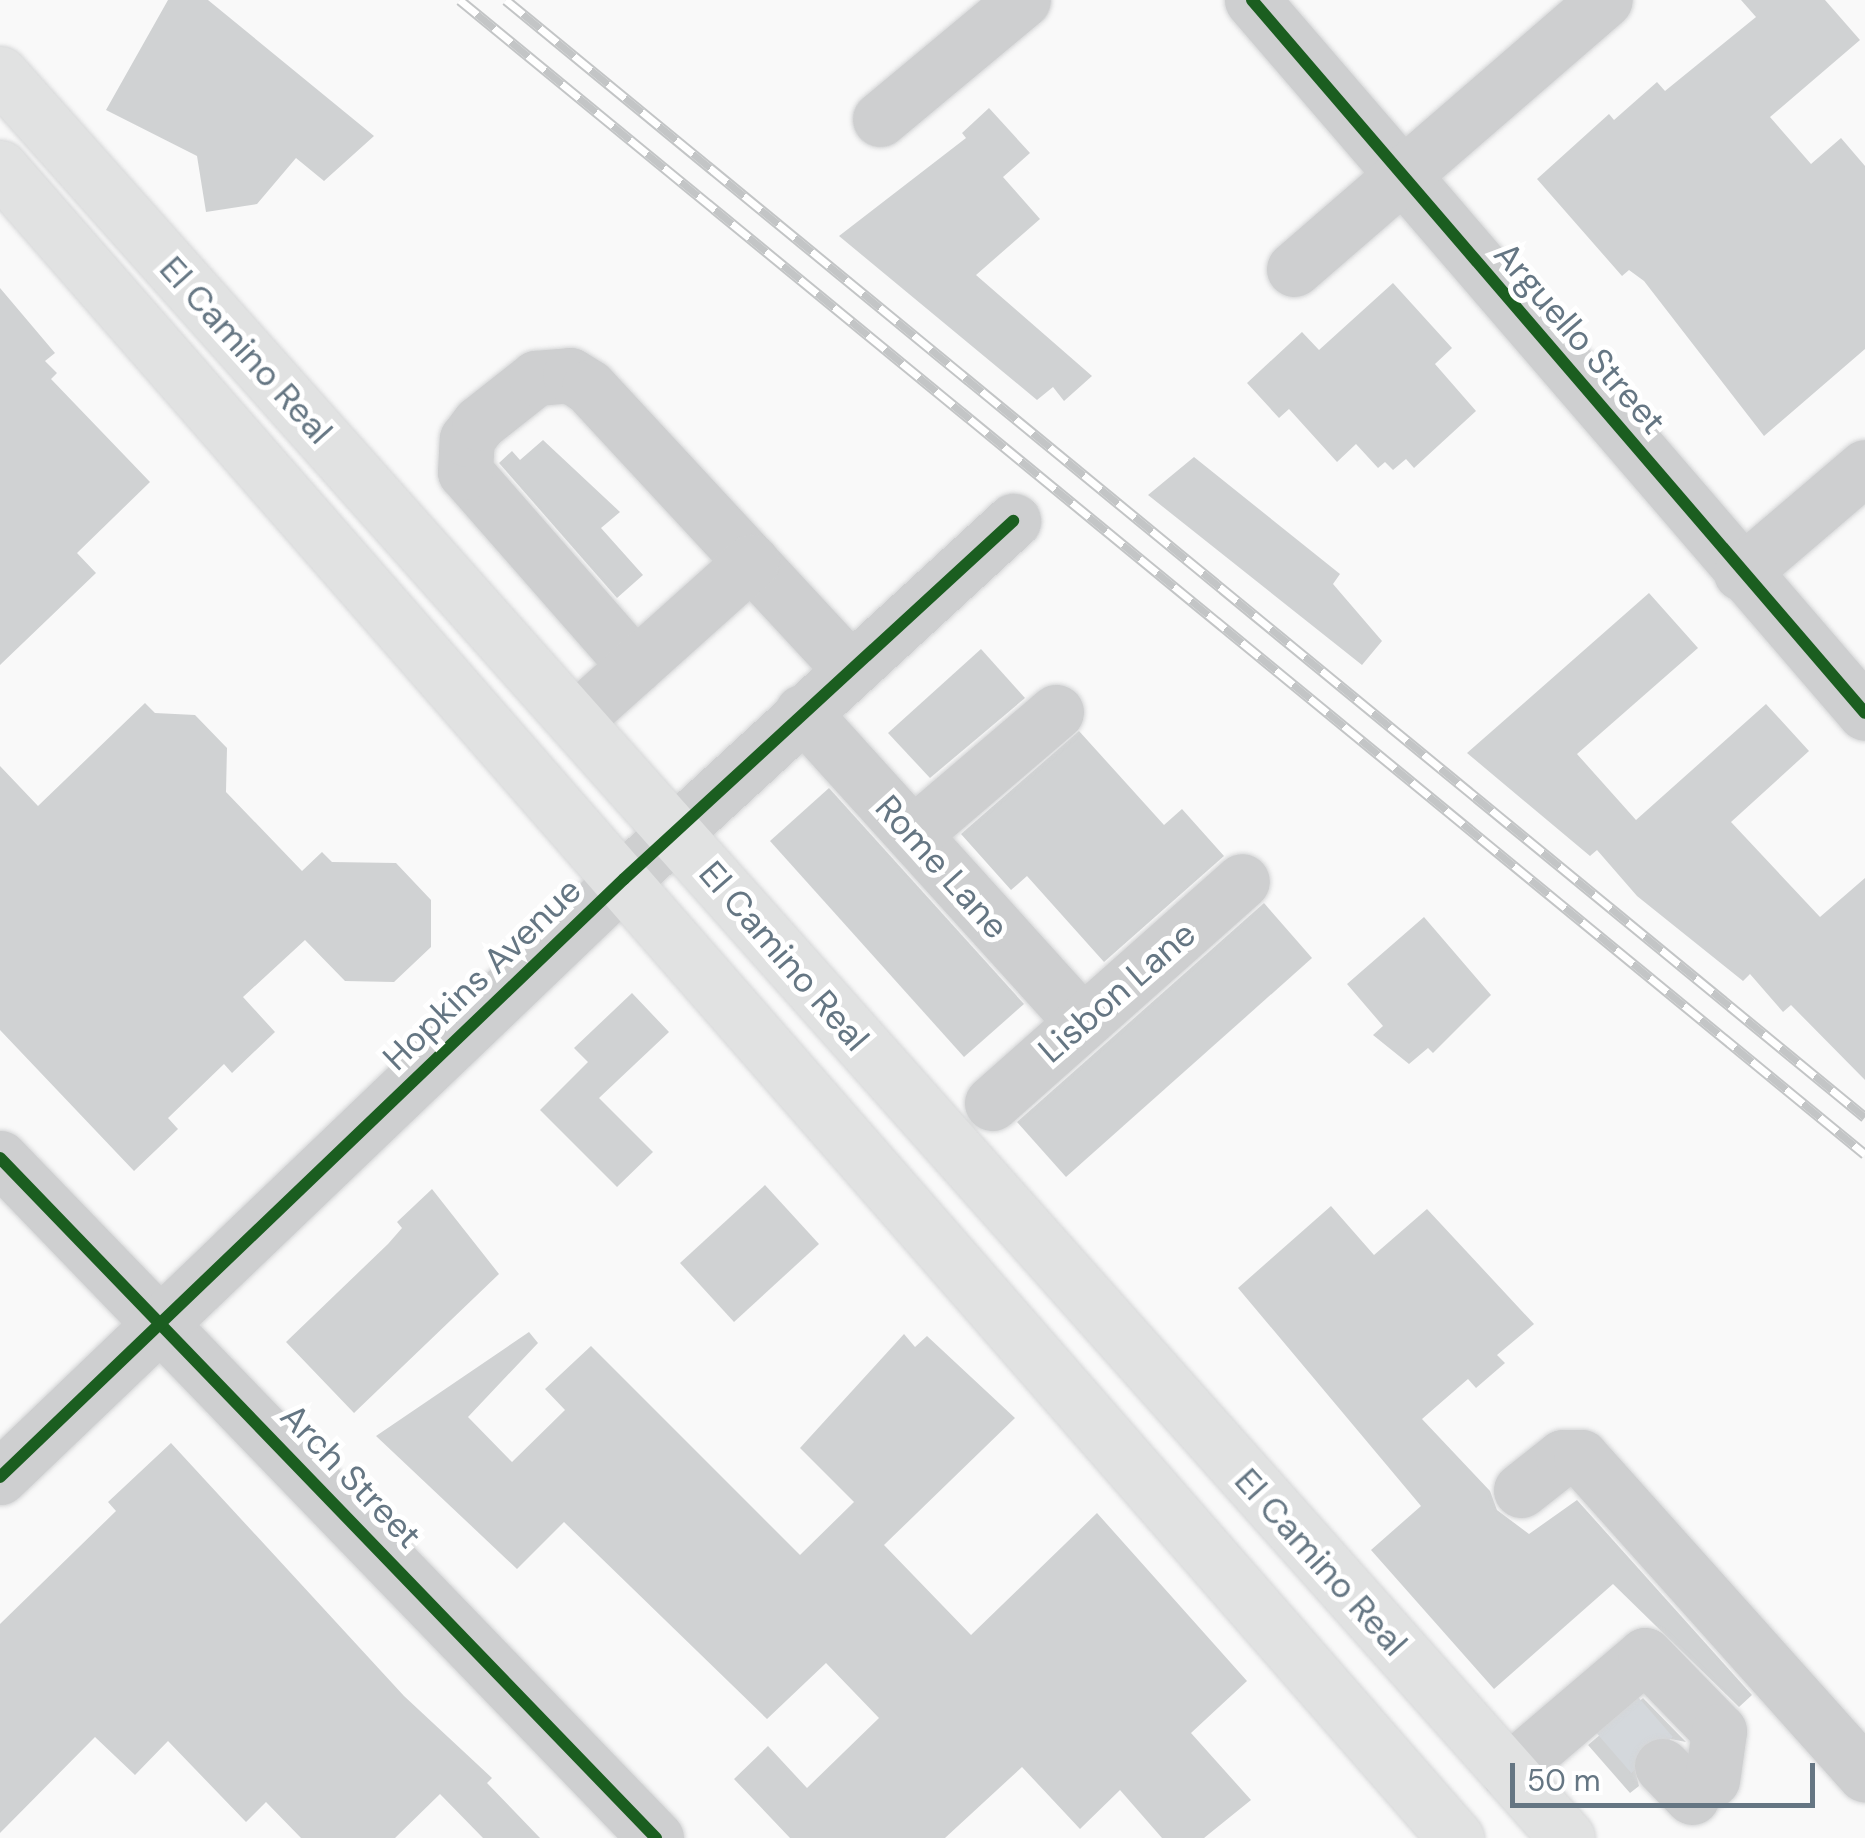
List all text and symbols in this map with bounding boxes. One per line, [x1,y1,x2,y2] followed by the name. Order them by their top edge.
[1485,234,1675,442] street label: Arguello Street
[151,248,341,452] street label: El Camino Real
[867,787,1017,947] street label: Rome Lane
[690,853,878,1059] street label: El Camino Real
[374,869,590,1079] street label: Hopkins Avenue
[1030,913,1204,1071] street label: Lisbon Lane
[272,1395,430,1557] street label: Arch Street
[1226,1460,1416,1664] street label: El Camino Real
[1515,1743,1820,1805] scale bar
[1527,1761,1601,1800] text: 50 m

